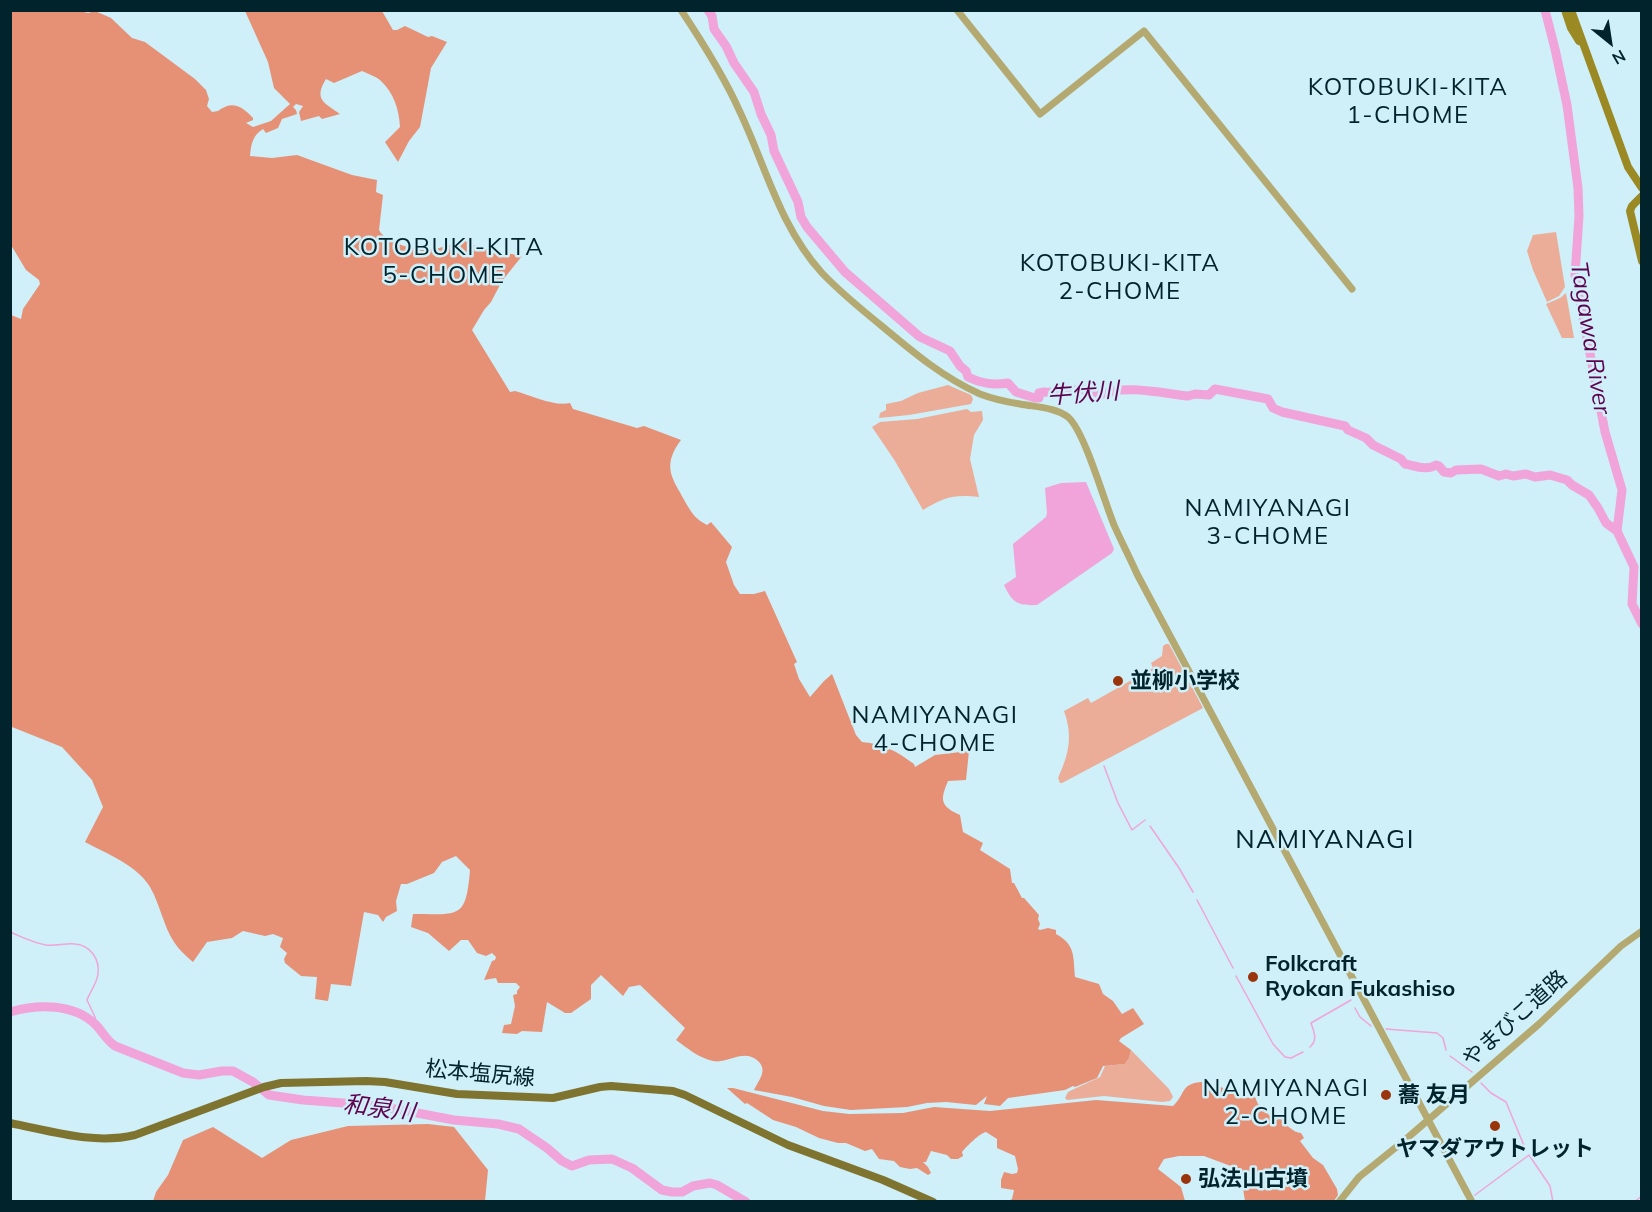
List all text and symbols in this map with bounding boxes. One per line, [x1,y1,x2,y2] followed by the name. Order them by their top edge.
[1580,12,1640,72] north arrow
[1609,46,1629,69] text: N
[1308,74,1508,130] district label: KOTOBUKI-KITA 1-CHOME
[344,234,544,290] district label: KOTOBUKI-KITA 5-CHOME
[1020,250,1220,306] district label: KOTOBUKI-KITA 2-CHOME
[1564,260,1616,416] water label: Tagawa River
[1046,377,1120,411] water label: 牛伏川
[1184,495,1352,551] district label: NAMIYANAGI 3-CHOME
[1130,668,1240,694] place label: 並柳小学校
[1111,674,1125,688] marker: 並柳小学校
[851,702,1019,758] district label: NAMIYANAGI 4-CHOME
[1235,824,1415,856] district label: NAMIYANAGI
[1265,951,1455,1002] place label: Folkcraft Ryokan Fukashiso
[1457,965,1573,1073] street label: やまびこ道路
[1246,970,1260,984] marker: Folkcraft Ryokan Fukashiso
[424,1056,536,1092] street label: 松本塩尻線
[1202,1075,1370,1131] district label: NAMIYANAGI 2-CHOME
[1398,1082,1470,1108] place label: 蕎 友月
[1379,1088,1393,1102] marker: 蕎 友月
[342,1090,416,1128] water label: 和泉川
[1488,1119,1502,1133] marker: ヤマダアウトレット
[1396,1136,1594,1162] place label: ヤマダアウトレット
[1198,1166,1308,1192] place label: 弘法山古墳
[1179,1172,1193,1186] marker: 弘法山古墳

